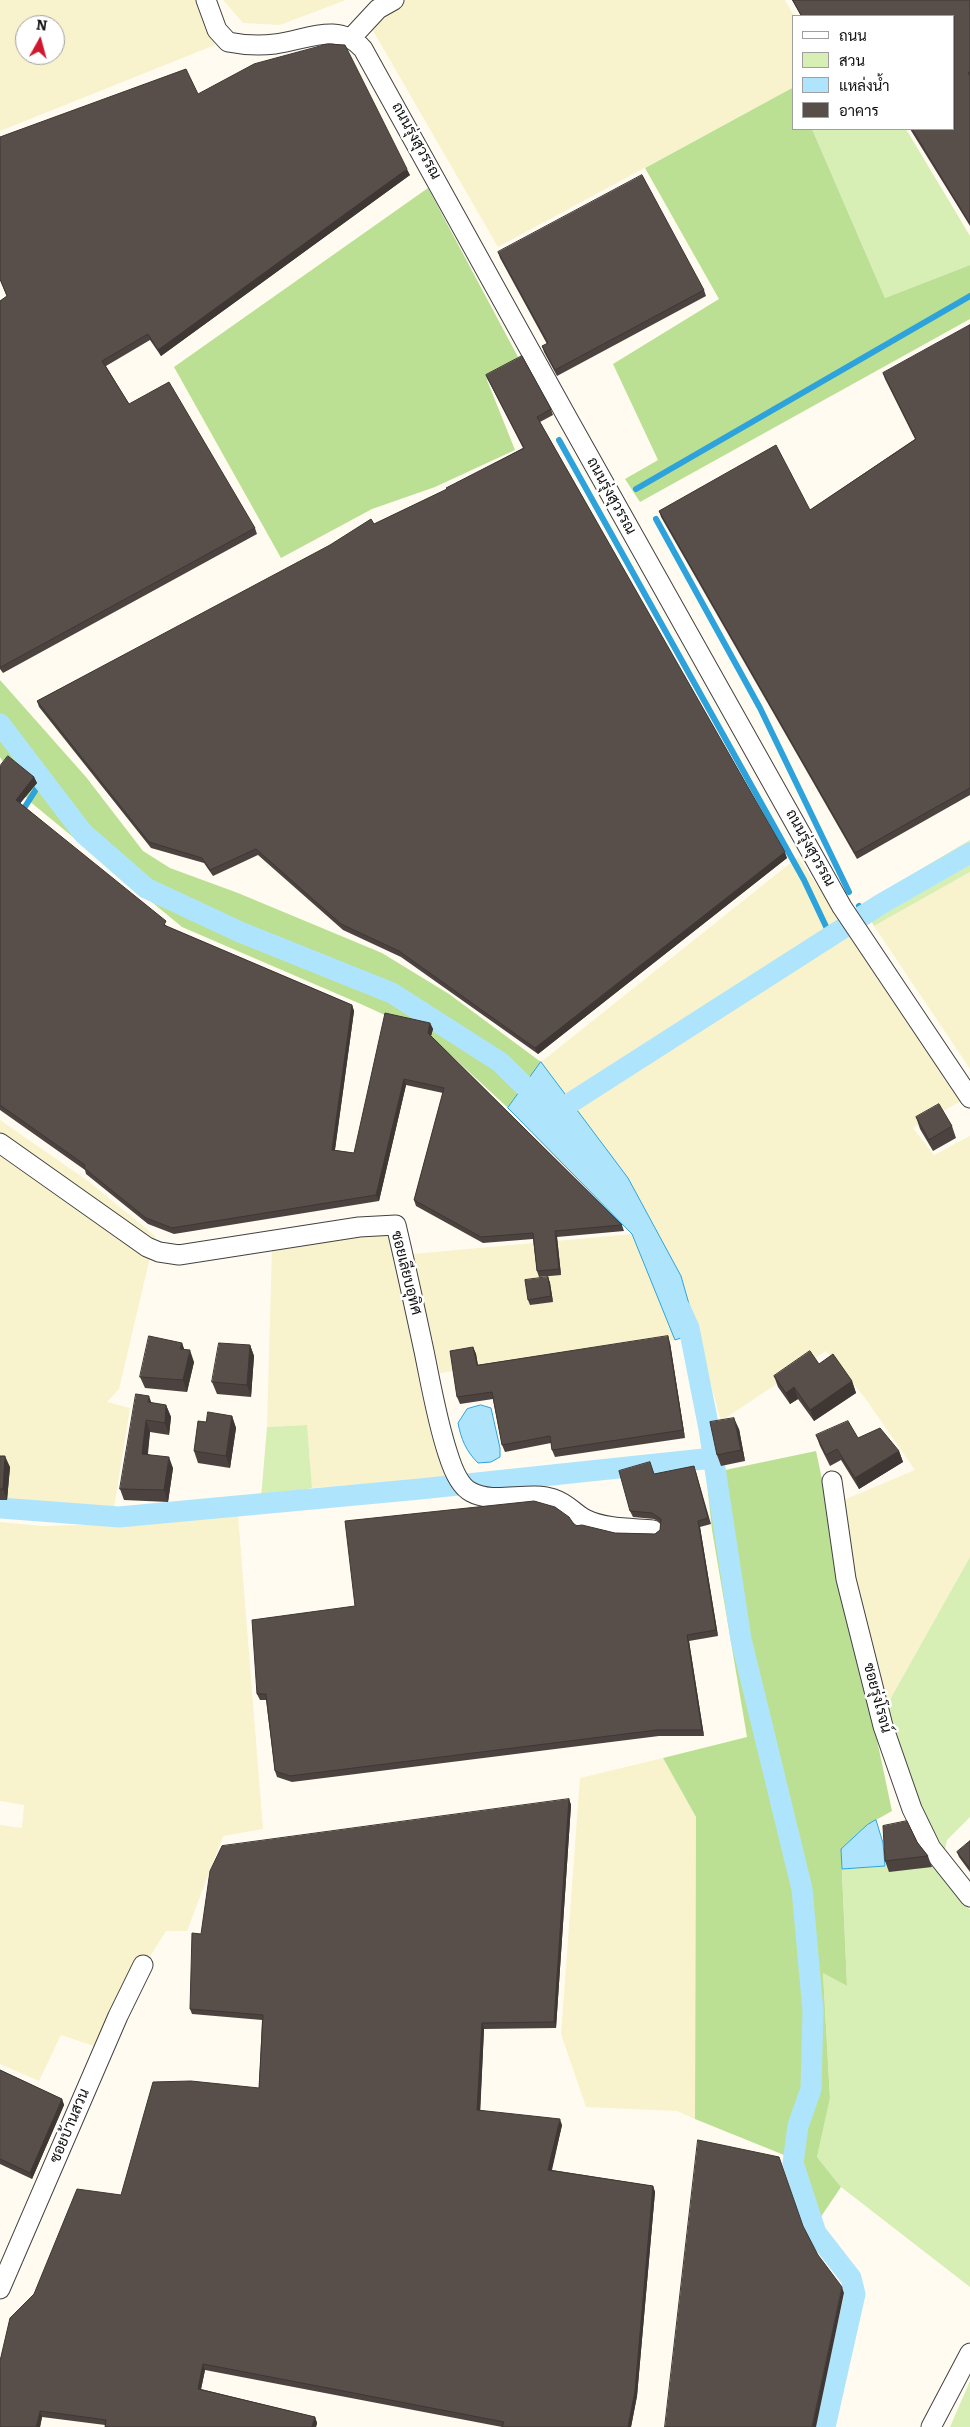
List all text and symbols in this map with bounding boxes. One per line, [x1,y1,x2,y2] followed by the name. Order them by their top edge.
[15,15,65,65] north arrow
[792,15,955,130] legend
[35,17,48,35] text: N
[839,27,867,45] text: ถนน
[839,52,865,70] text: สวน
[839,77,890,95] text: แหล่งน้ำ
[387,99,445,183] street label: ถนนรุ่งสุวรรณ
[839,102,879,120] text: อาคาร
[582,454,640,538] street label: ถนนรุ่งสุวรรณ
[781,806,839,890] street label: ถนนรุ่งสุวรรณ
[387,1229,425,1317] street label: ซอยเลียบอุทิศ
[859,1661,895,1735] street label: ซอยรุ่งโรจน์
[46,2086,94,2166] street label: ซอยบ้านสวน

